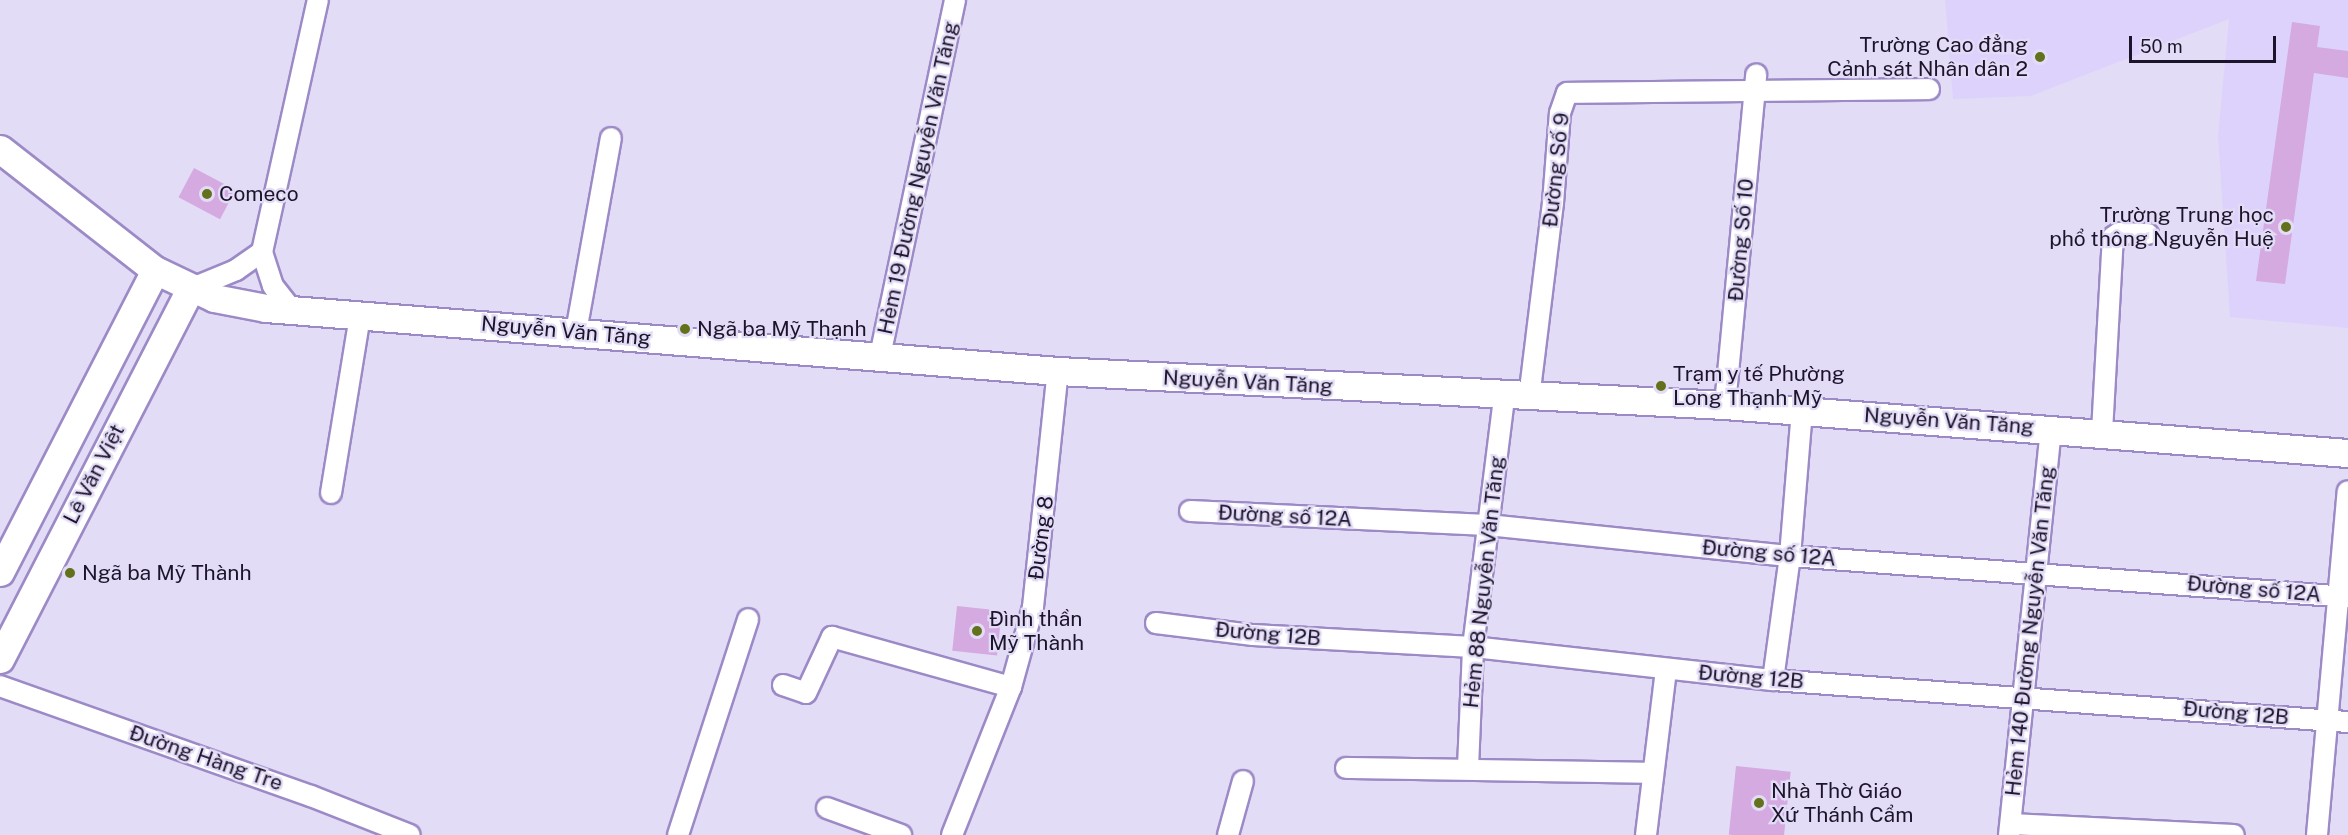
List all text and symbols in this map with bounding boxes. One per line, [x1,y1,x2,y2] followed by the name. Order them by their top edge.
[872,19,964,337] street label: Hẻm 19 Đường Nguyễn Văn Tăng
[2132,24,2279,62] scale bar
[1827,32,2028,82] place label: Trường Cao đẳng Cảnh sát Nhân dân 2
[2140,36,2183,57] text: 50 m
[2033,50,2047,64] marker: Trường Cao đẳng Cảnh sát Nhân dân 2
[1537,111,1575,229] street label: Đường Số 9
[1723,177,1759,303] street label: Đường Số 10
[219,181,299,207] place label: Comeco
[200,187,214,201] marker: Comeco
[2049,202,2274,252] place label: Trường Trung học phổ thông Nguyễn Huệ
[2279,220,2293,234] marker: Trường Trung học phổ thông Nguyễn Huệ
[480,311,652,351] street label: Nguyễn Văn Tăng
[697,316,867,342] place label: Ngã ba Mỹ Thạnh
[678,322,692,336] marker: Ngã ba Mỹ Thạnh
[1673,361,1845,411] place label: Trạm y tế Phường Long Thạnh Mỹ
[1162,365,1334,399] street label: Nguyễn Văn Tăng
[1654,379,1668,393] marker: Trạm y tế Phường Long Thạnh Mỹ
[1863,402,2035,440] street label: Nguyễn Văn Tăng
[58,419,130,529] street label: Lê Văn Việt
[1458,454,1510,710] street label: Hẻm 88 Nguyễn Văn Tăng
[2000,464,2060,798] street label: Hẻm 140 Đường Nguyễn Văn Tăng
[1023,494,1059,582] street label: Đường 8
[1217,500,1353,532] street label: Đường số 12A
[1701,535,1837,571] street label: Đường số 12A
[82,560,252,586] place label: Ngã ba Mỹ Thành
[63,566,77,580] marker: Ngã ba Mỹ Thành
[2186,571,2322,607] street label: Đường số 12A
[989,606,1084,656] place label: Đình thần Mỹ Thành
[1214,617,1322,651] street label: Đường 12B
[970,624,984,638] marker: Đình thần Mỹ Thành
[1697,660,1805,694] street label: Đường 12B
[2182,696,2290,730] street label: Đường 12B
[126,720,286,796] street label: Đường Hàng Tre
[1771,778,1913,828] place label: Nhà Thờ Giáo Xứ Thánh Cẩm
[1752,796,1766,810] marker: Nhà Thờ Giáo Xứ Thánh Cẩm

